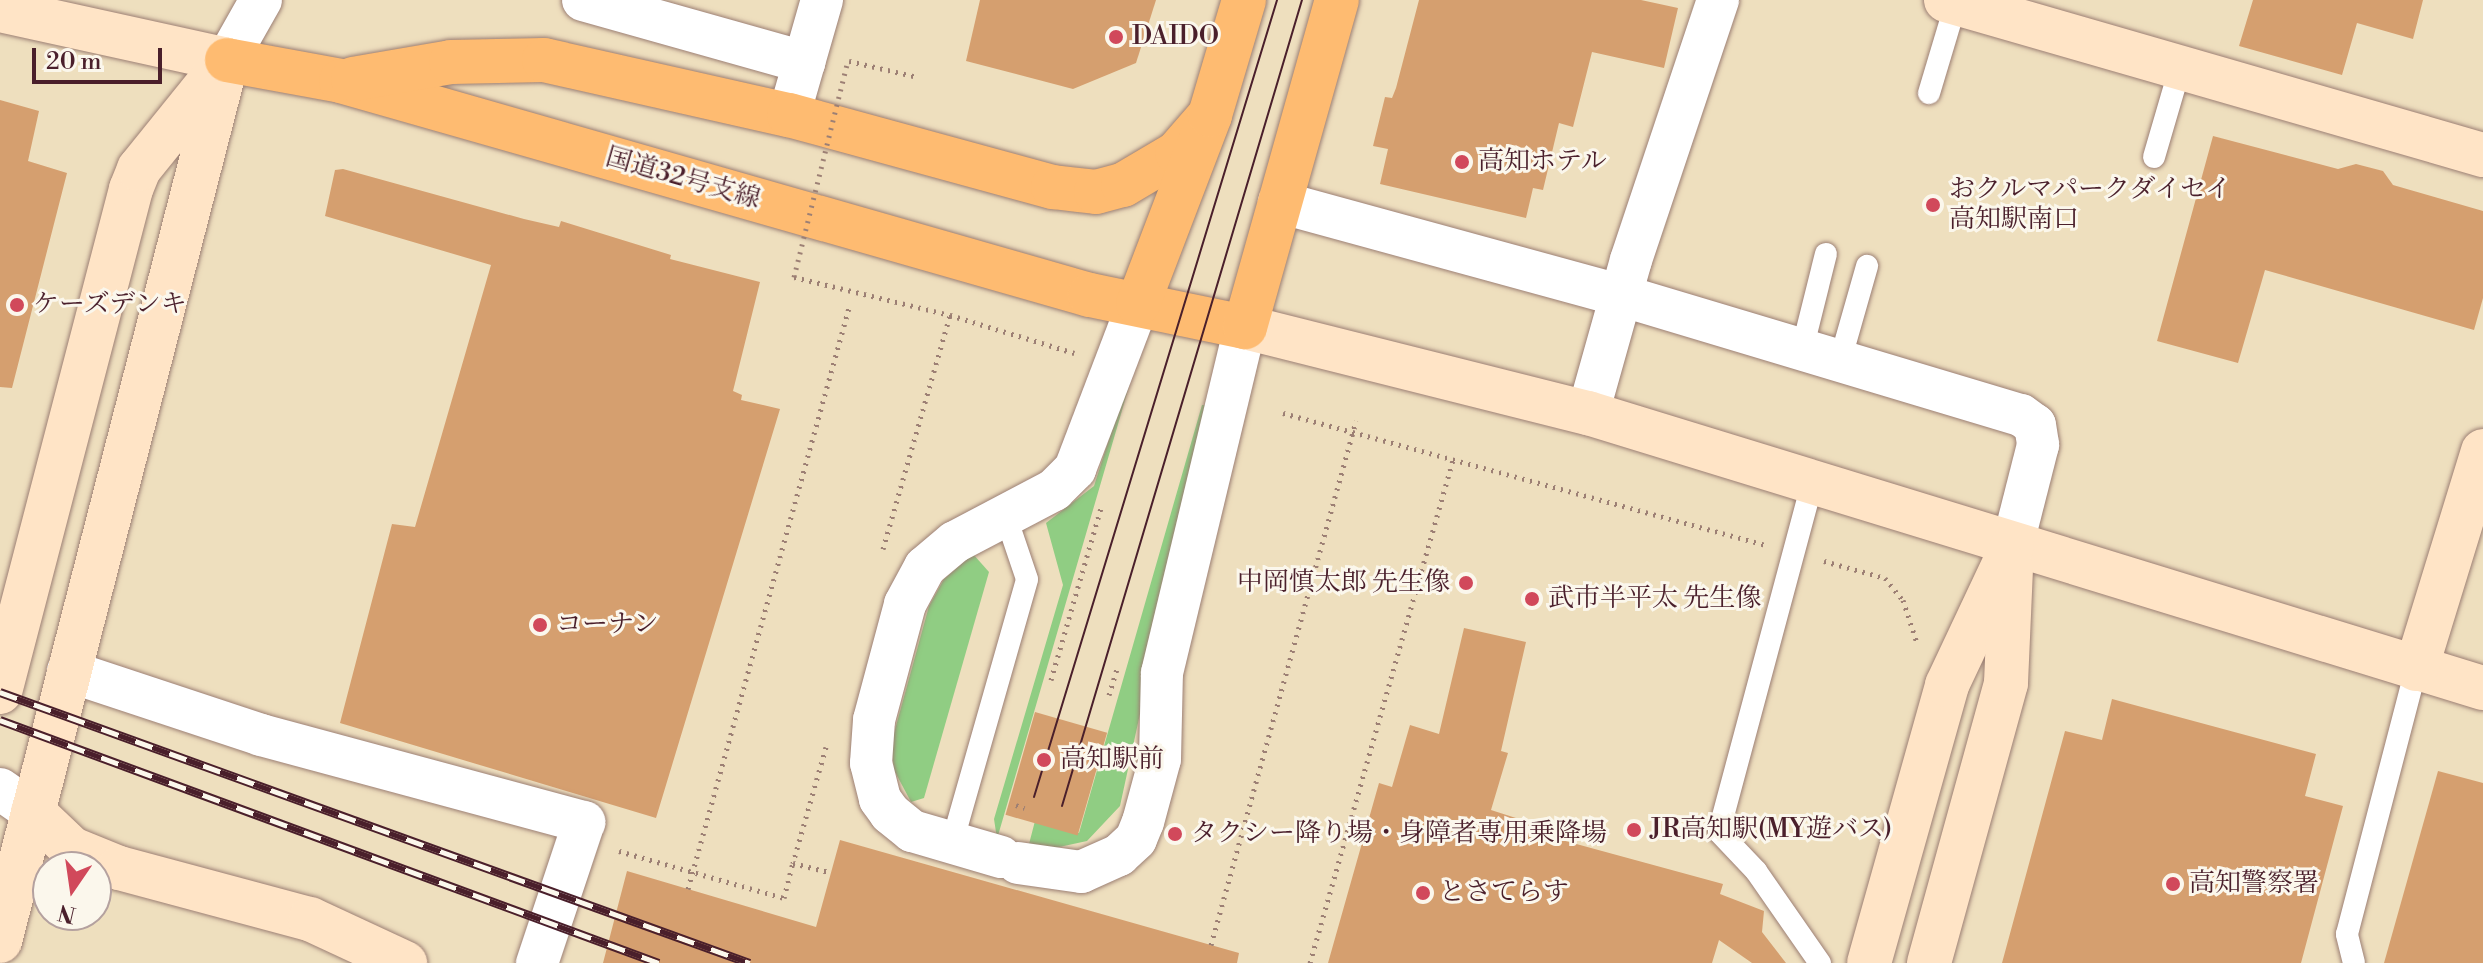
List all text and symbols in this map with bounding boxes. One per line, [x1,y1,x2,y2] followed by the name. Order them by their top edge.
[1132,21,1219,53] place label: DAIDO
[1107,28,1125,46] marker: DAIDO
[36,32,166,82] scale bar
[46,47,102,77] text: 20 m
[602,142,764,216] street label: 国道32号支線
[1478,146,1608,178] place label: 高知ホテル
[1453,153,1471,171] marker: 高知ホテル
[1949,174,2235,236] place label: おクルマパークダイセイ 高知駅南口
[1924,196,1942,214] marker: おクルマパークダイセイ 高知駅南口
[33,289,189,321] place label: ケーズデンキ
[8,296,26,314] marker: ケーズデンキ
[1237,567,1450,599] place label: 中岡慎太郎 先生像
[1457,574,1475,592] marker: 中岡慎太郎 先生像
[1548,583,1761,615] place label: 武市半平太 先生像
[1523,590,1541,608] marker: 武市半平太 先生像
[556,609,660,641] place label: コーナン
[531,616,549,634] marker: コーナン
[1060,744,1164,776] place label: 高知駅前
[1035,751,1053,769] marker: 高知駅前
[1650,814,1892,846] place label: JR高知駅(MY遊バス)
[1191,818,1607,850] place label: タクシー降り場・身障者専用乗降場
[1625,821,1643,839] marker: JR高知駅(MY遊バス)
[1166,825,1184,843] marker: タクシー降り場・身障者専用乗降場
[32,851,112,931] north arrow
[2189,868,2319,900] place label: 高知警察署
[2164,875,2182,893] marker: 高知警察署
[1439,877,1569,909] place label: とさてらす
[1414,884,1432,902] marker: とさてらす
[55,898,78,928] text: N

